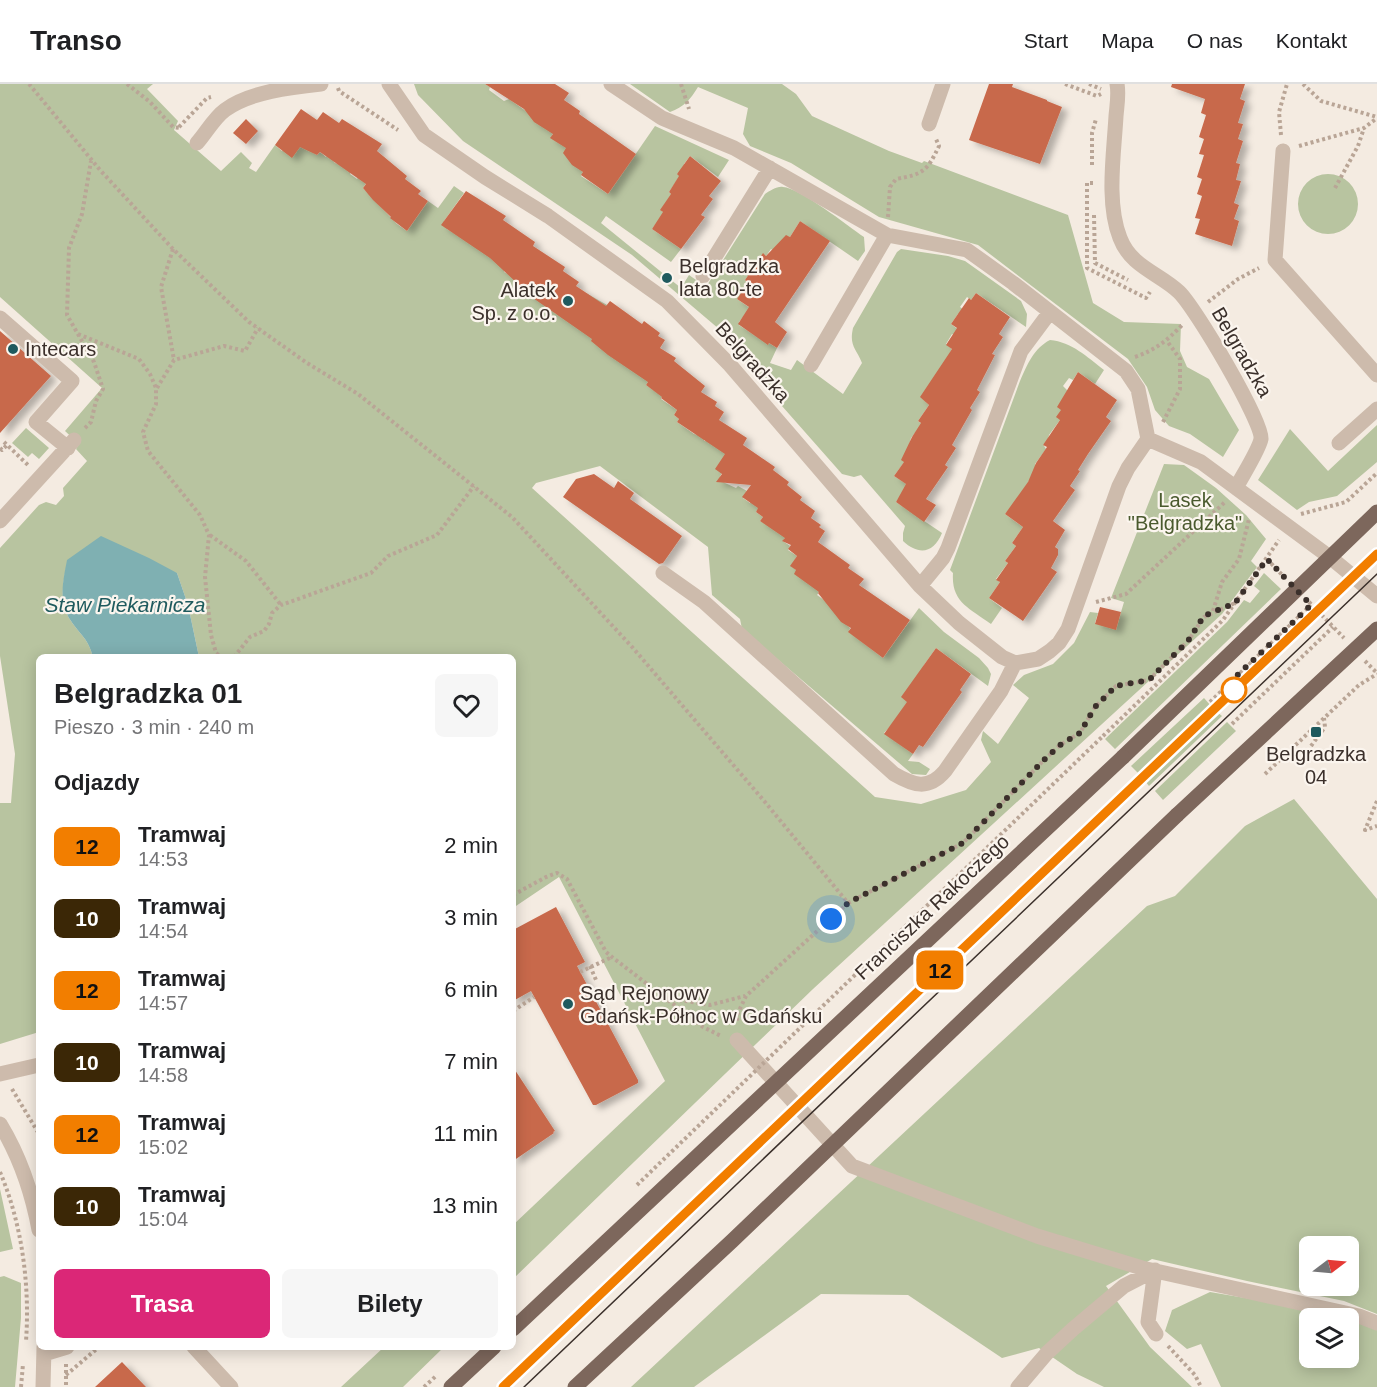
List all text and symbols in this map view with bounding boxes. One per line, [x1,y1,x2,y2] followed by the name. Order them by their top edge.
[30,25,122,56] text: Transo
[1024,29,1068,52] text: Start
[1101,29,1154,52] text: Mapa
[1187,29,1243,52] text: O nas
[1276,29,1347,52] text: Kontakt
[679,255,780,300] place label: Belgradzka lata 80-te
[660,271,674,285] marker: Belgradzka lata 80-te
[472,279,557,324] place label: Alatek Sp. z o.o.
[561,294,575,308] marker: Alatek Sp. z o.o.
[1207,303,1277,402] street label: Belgradzka
[711,317,795,407] street label: Belgradzka
[25,338,96,360] place label: Intecars
[6,342,20,356] marker: Intecars
[1128,489,1242,534] park label: Lasek "Belgradzka"
[44,593,206,616] water label: Staw Piekarnicza
[435,674,498,737] button: heart
[1221,677,1247,703] unlabelled marker
[54,678,242,709] text: Belgradzka 01
[54,716,254,738] text: Pieszo · 3 min · 240 m
[1309,725,1323,739] marker: Belgradzka 04
[1266,743,1367,788] place label: Belgradzka 04
[54,770,140,795] text: Odjazdy
[138,822,226,847] text: Tramwaj
[851,830,1013,984] street label: Franciszka Rakoczego
[444,833,498,858] text: 2 min
[75,835,99,858] text: 12
[138,848,188,870] text: 14:53
[138,894,226,919] text: Tramwaj
[816,904,846,934] your location
[444,905,498,930] text: 3 min
[75,907,99,930] text: 10
[138,920,188,942] text: 14:54
[913,950,967,990] line badge: 12
[928,959,952,982] text: 12
[138,966,226,991] text: Tramwaj
[444,977,498,1002] text: 6 min
[75,979,99,1002] text: 12
[580,982,822,1027] place label: Sąd Rejonowy Gdańsk-Północ w Gdańsku
[138,992,188,1014] text: 14:57
[561,997,575,1011] marker: Sąd Rejonowy Gdańsk-Północ w Gdańsku
[138,1038,226,1063] text: Tramwaj
[444,1049,498,1074] text: 7 min
[75,1051,99,1074] text: 10
[138,1064,188,1086] text: 14:58
[138,1110,226,1135] text: Tramwaj
[434,1121,498,1146] text: 11 min
[75,1123,99,1146] text: 12
[138,1136,188,1158] text: 15:02
[138,1182,226,1207] text: Tramwaj
[432,1193,498,1218] text: 13 min
[75,1195,99,1218] text: 10
[138,1208,188,1230] text: 15:04
[1299,1236,1359,1296] north arrow
[1299,1236,1359,1368] map controls
[54,1269,270,1338] button: Trasa
[282,1269,498,1338] button: Bilety
[1299,1308,1359,1368] button: layers

